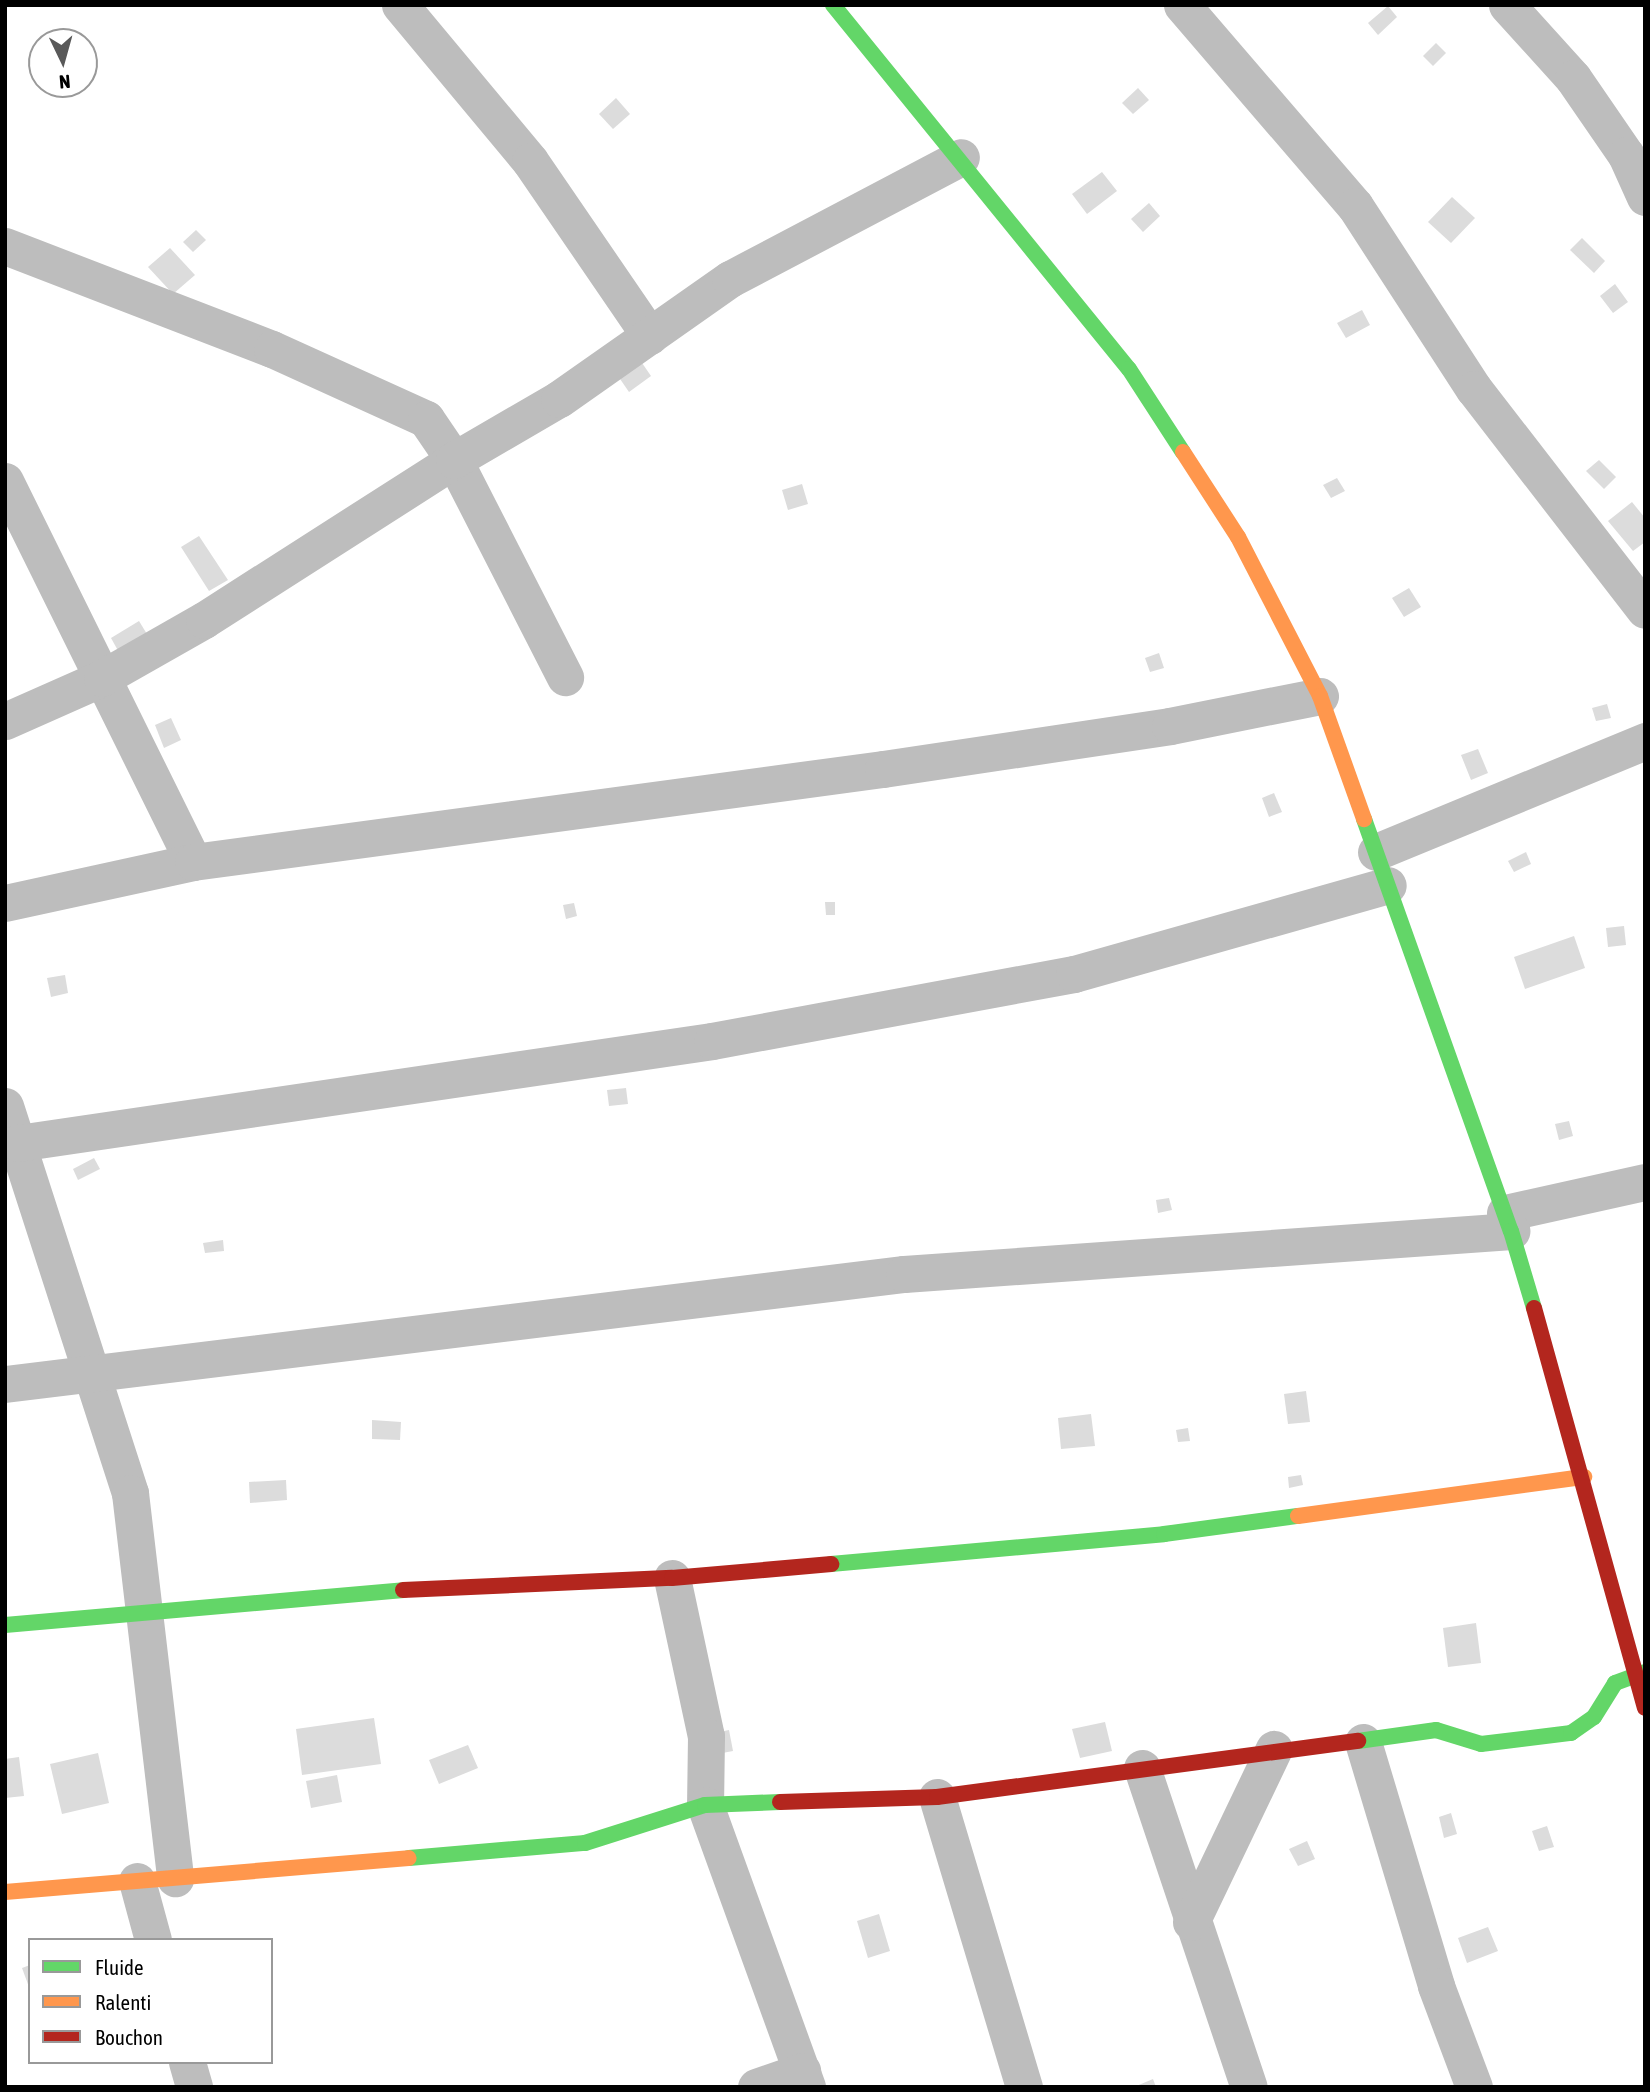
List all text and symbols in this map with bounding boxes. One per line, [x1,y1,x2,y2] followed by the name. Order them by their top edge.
[28,28,98,98] north arrow
[58,70,71,93] text: N
[28,1938,273,2064] legend
[95,1955,144,1979] text: Fluide
[95,1990,151,2014] text: Ralenti
[95,2025,163,2049] text: Bouchon

